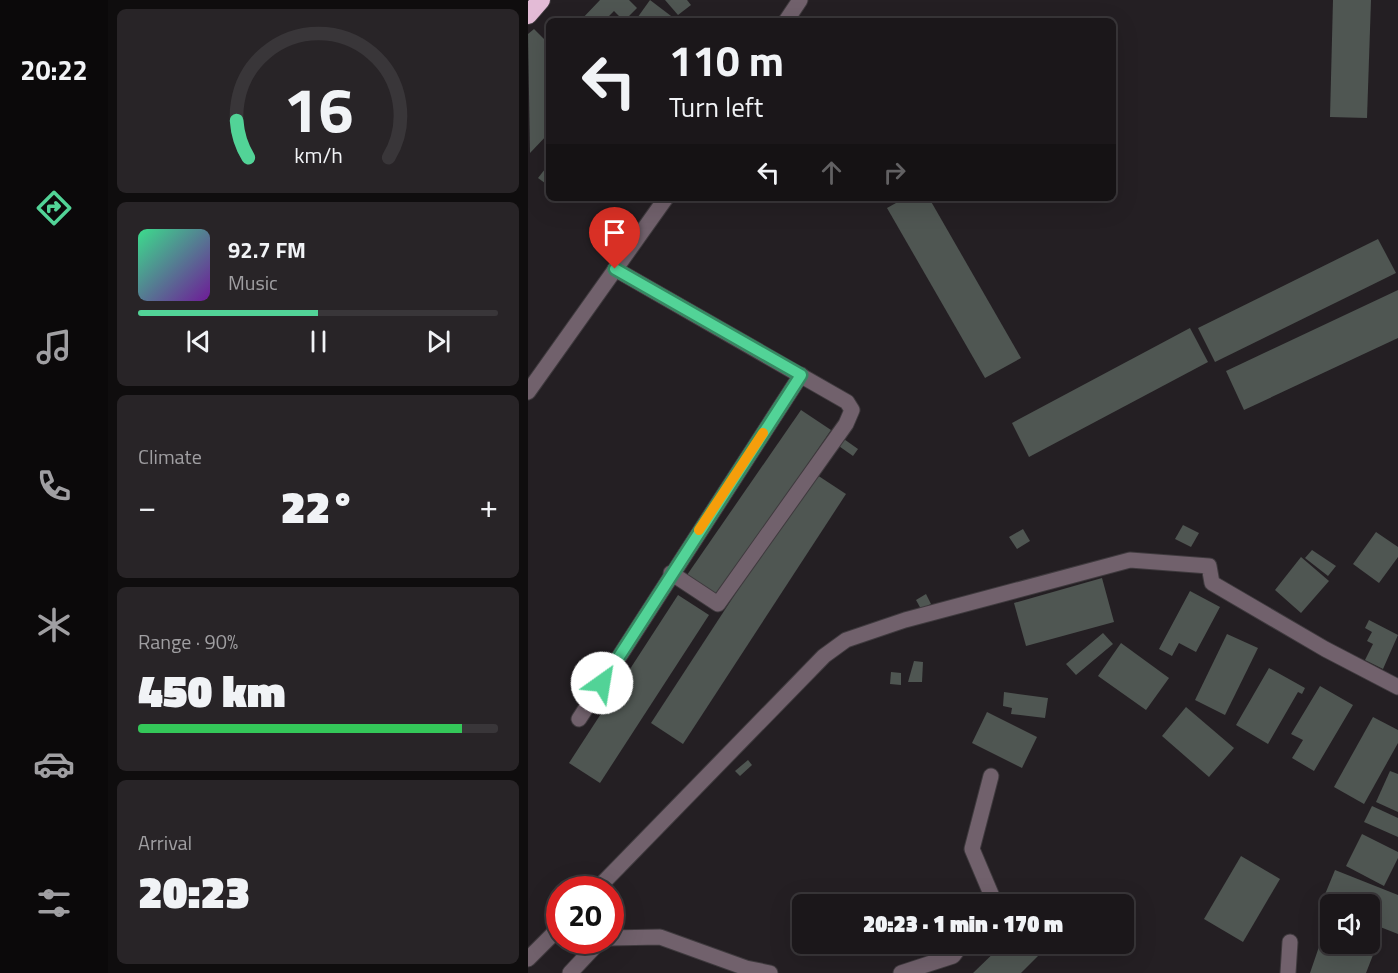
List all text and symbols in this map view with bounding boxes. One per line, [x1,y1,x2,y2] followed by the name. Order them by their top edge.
[669,28,784,92] text: 110 m
[570,42,648,120] icon: left
[20,49,88,90] text: 20:22
[283,61,353,156] text: 16
[669,86,763,127] text: Turn left
[294,139,342,171] text: km/h
[752,156,785,189] icon: left
[815,156,848,189] icon: ahead
[878,156,911,189] icon: right
[33,187,75,229] icon: directions
[589,207,640,269] pin
[598,216,631,249] icon: arrive
[228,233,306,267] text: 92.7 FM
[228,267,278,298] text: Music
[182,325,215,358] icon: previous
[302,325,335,358] icon: pause
[422,325,455,358] icon: next
[33,326,75,368] icon: music
[138,441,202,472] text: Climate
[33,465,75,507] icon: phone
[281,472,355,540] text: 22°
[138,481,156,531] text: −
[480,481,498,531] text: +
[33,604,75,646] icon: climate
[138,626,238,657] text: Range · 90%
[570,651,634,715] position arrow
[138,656,286,724] text: 450 km
[33,743,75,785] icon: car
[138,827,192,858] text: Arrival
[138,857,250,925] text: 20:23
[546,876,624,954] speed limit sign: 20
[33,882,75,924] icon: filters
[1320,894,1380,954] map controls
[1320,894,1380,954] button: sound
[863,907,1063,941] text: 20:23 · 1 min · 170 m

